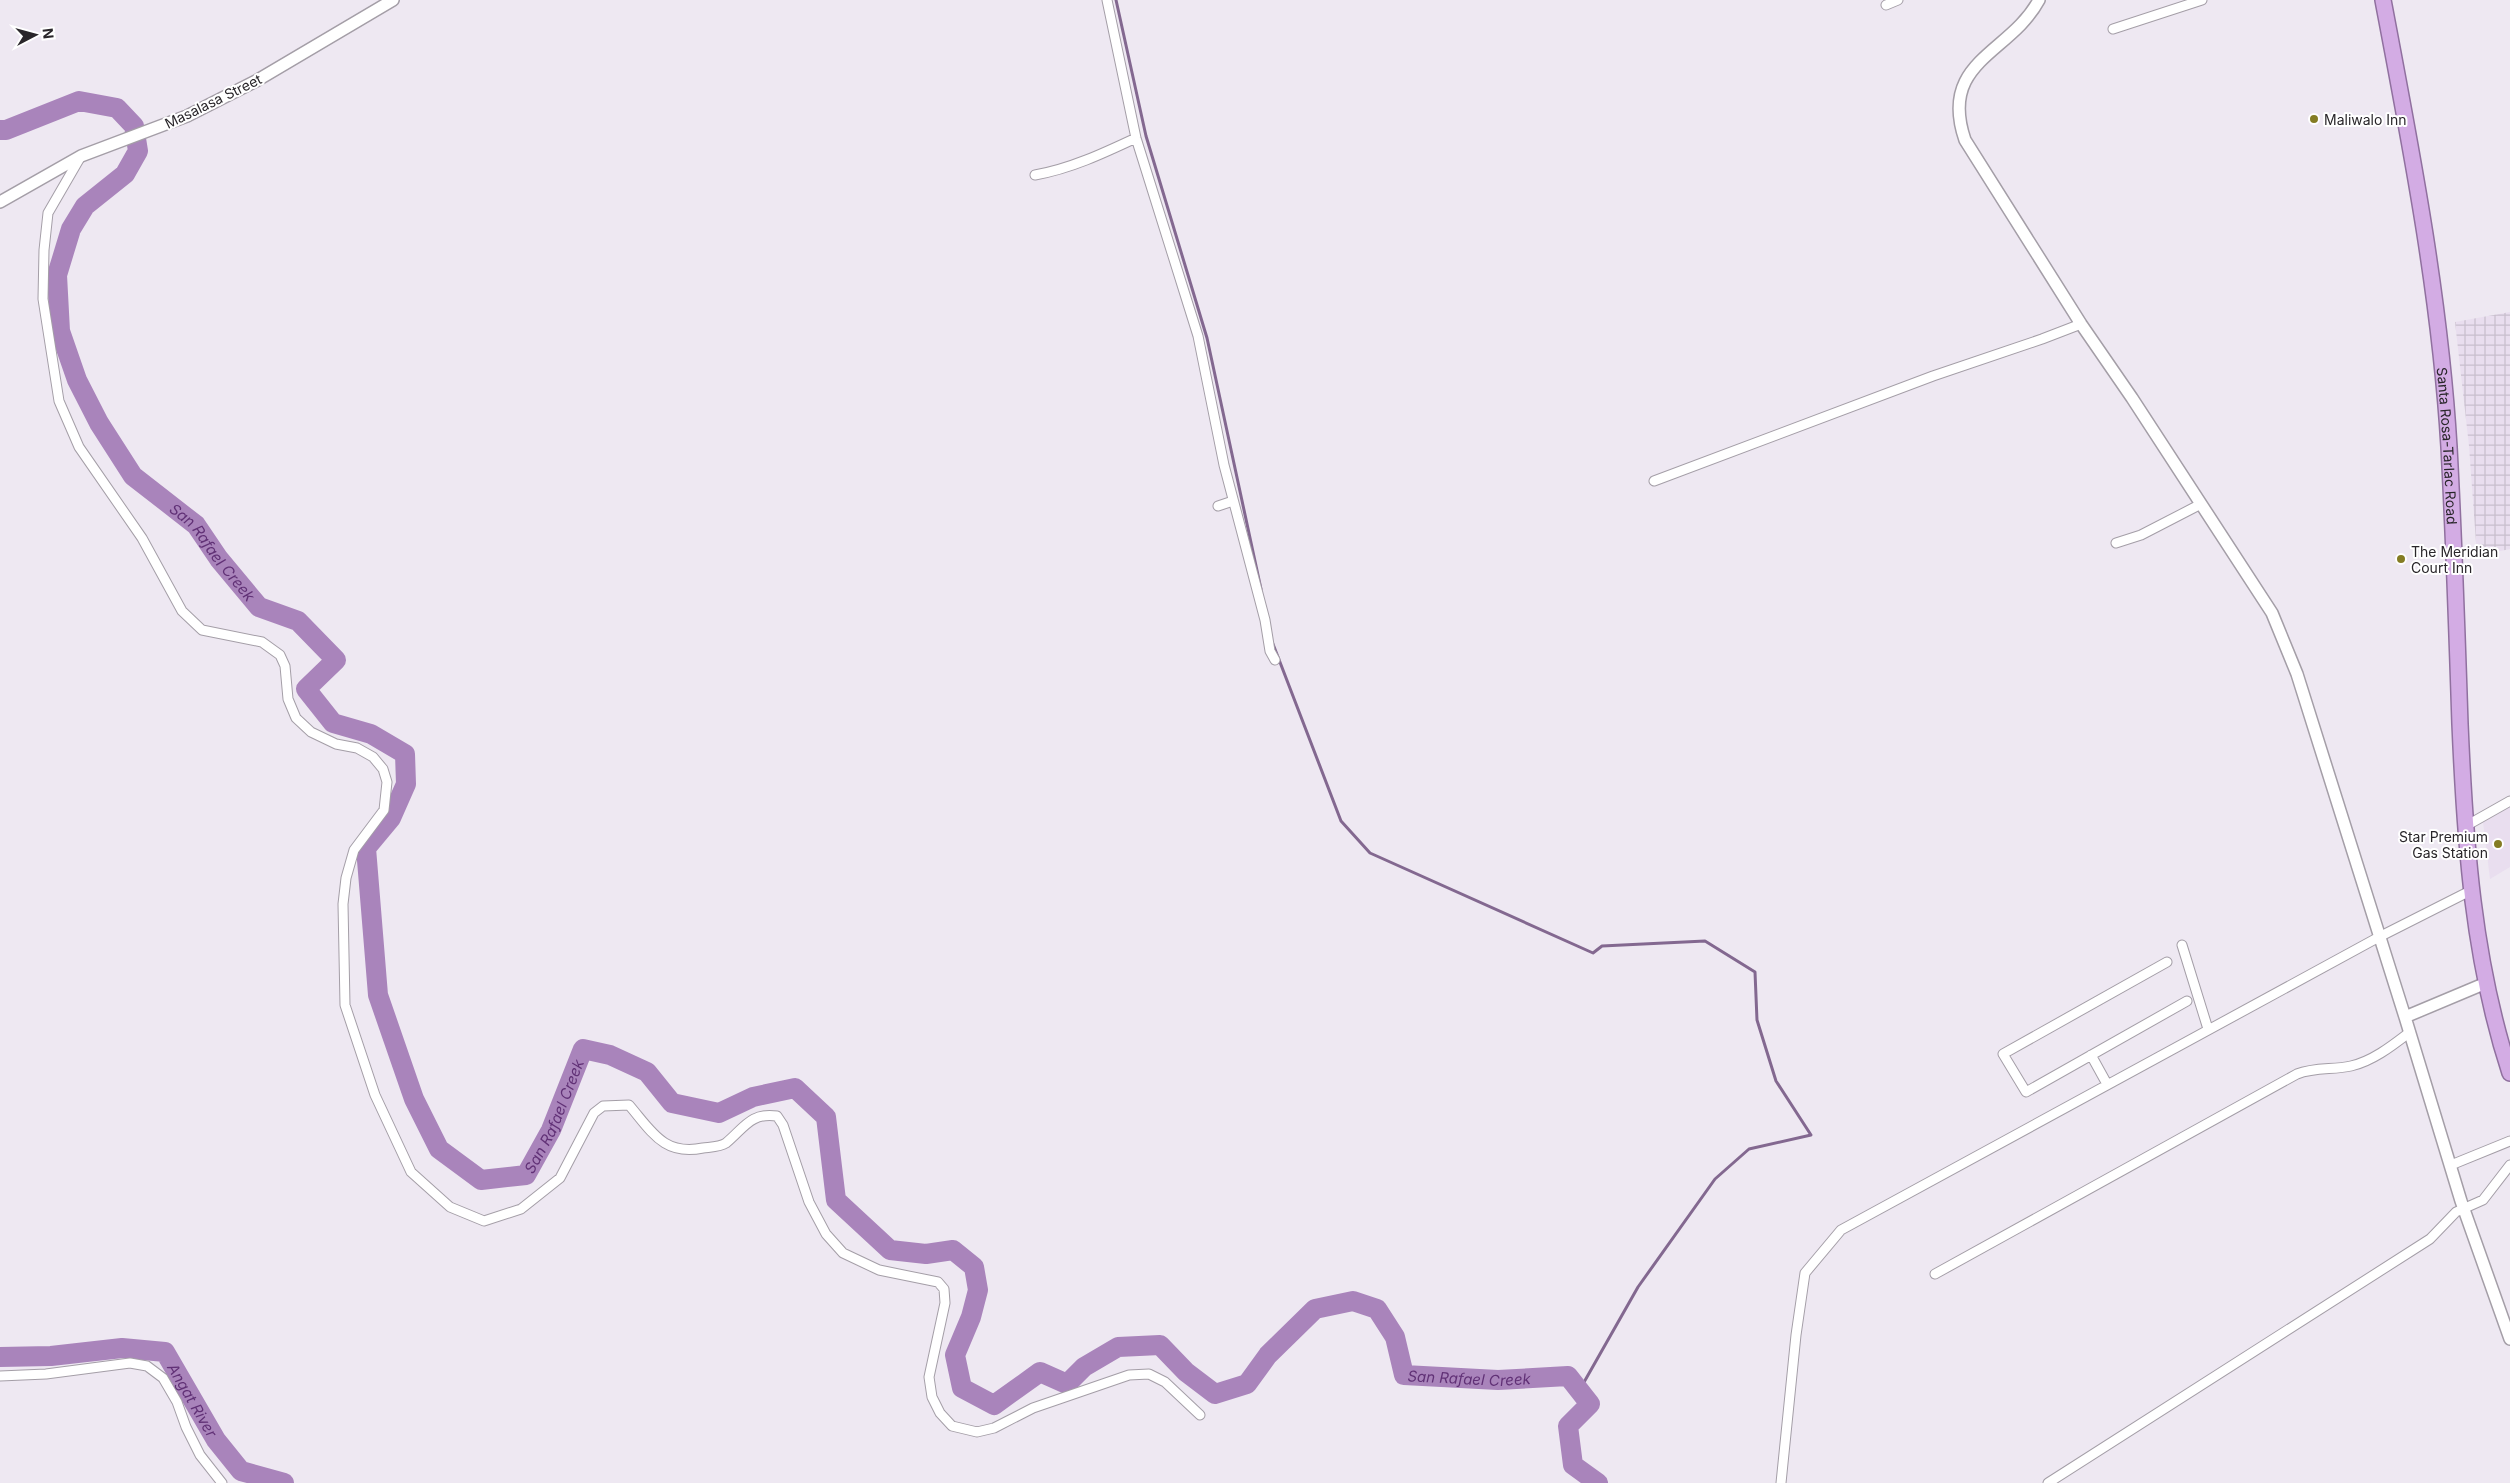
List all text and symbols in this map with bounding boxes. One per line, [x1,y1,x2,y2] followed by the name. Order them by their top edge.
[10,10,60,60] north arrow
[39,27,57,40] text: N
[162,70,265,132] street label: Masalasa Street
[2324,111,2407,128] place label: Maliwalo Inn
[2308,113,2320,125] marker: Maliwalo Inn
[2434,366,2461,525] street label: Santa Rosa-Tarlac Road
[166,499,260,605] water label: San Rafael Creek
[2411,543,2498,576] place label: The Meridian Court Inn
[2395,553,2407,565] marker: The Meridian Court Inn
[2399,828,2488,861] place label: Star Premium Gas Station
[2492,838,2504,850] marker: Star Premium Gas Station
[519,1056,588,1176] water label: San Rafael Creek
[163,1359,222,1441] water label: Angat River
[1407,1366,1532,1390] water label: San Rafael Creek

